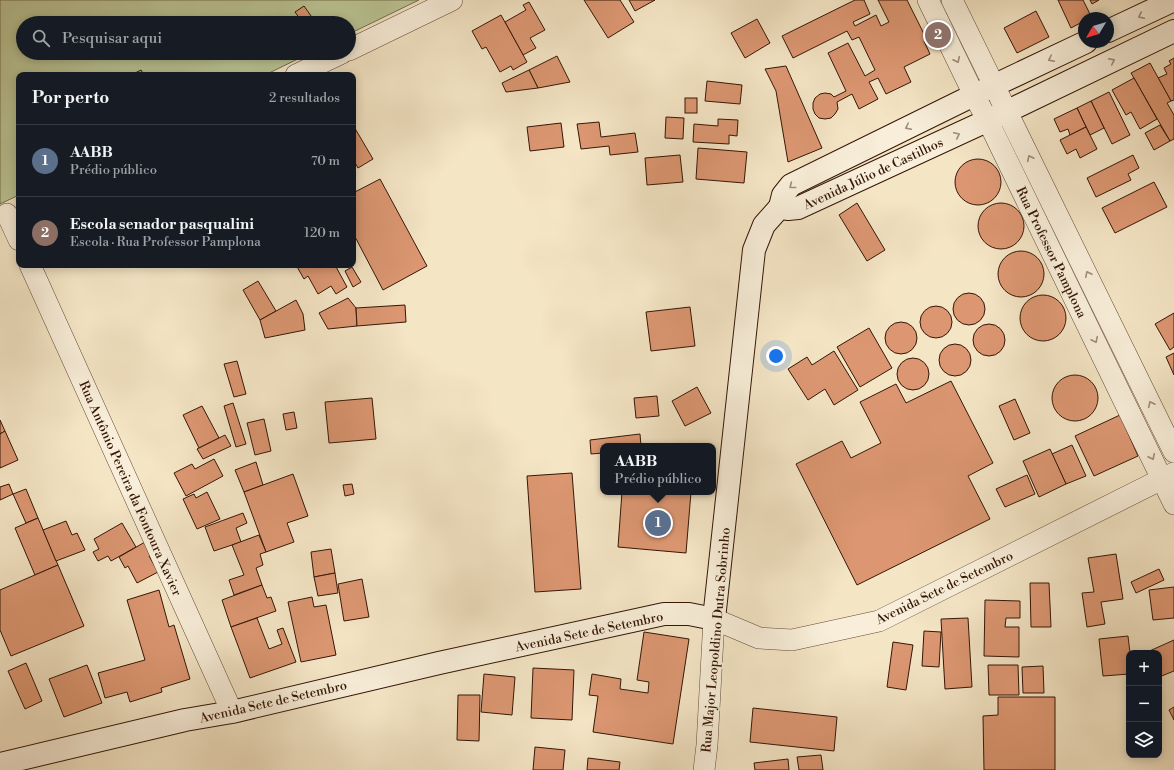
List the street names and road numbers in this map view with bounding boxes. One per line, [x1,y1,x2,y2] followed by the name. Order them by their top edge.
[800,134,946,214] street label: Avenida Júlio de Castilhos
[1012,184,1090,321] street label: Rua Professor Pamplona
[75,378,185,599] street label: Rua Antônio Pereira da Fontoura Xavier
[698,527,734,753] street label: Rua Major Leopoldino Dutra Sobrinho
[872,548,1016,629] street label: Avenida Sete de Setembro
[513,608,665,656] street label: Avenida Sete de Setembro
[197,677,349,727] street label: Avenida Sete de Setembro

